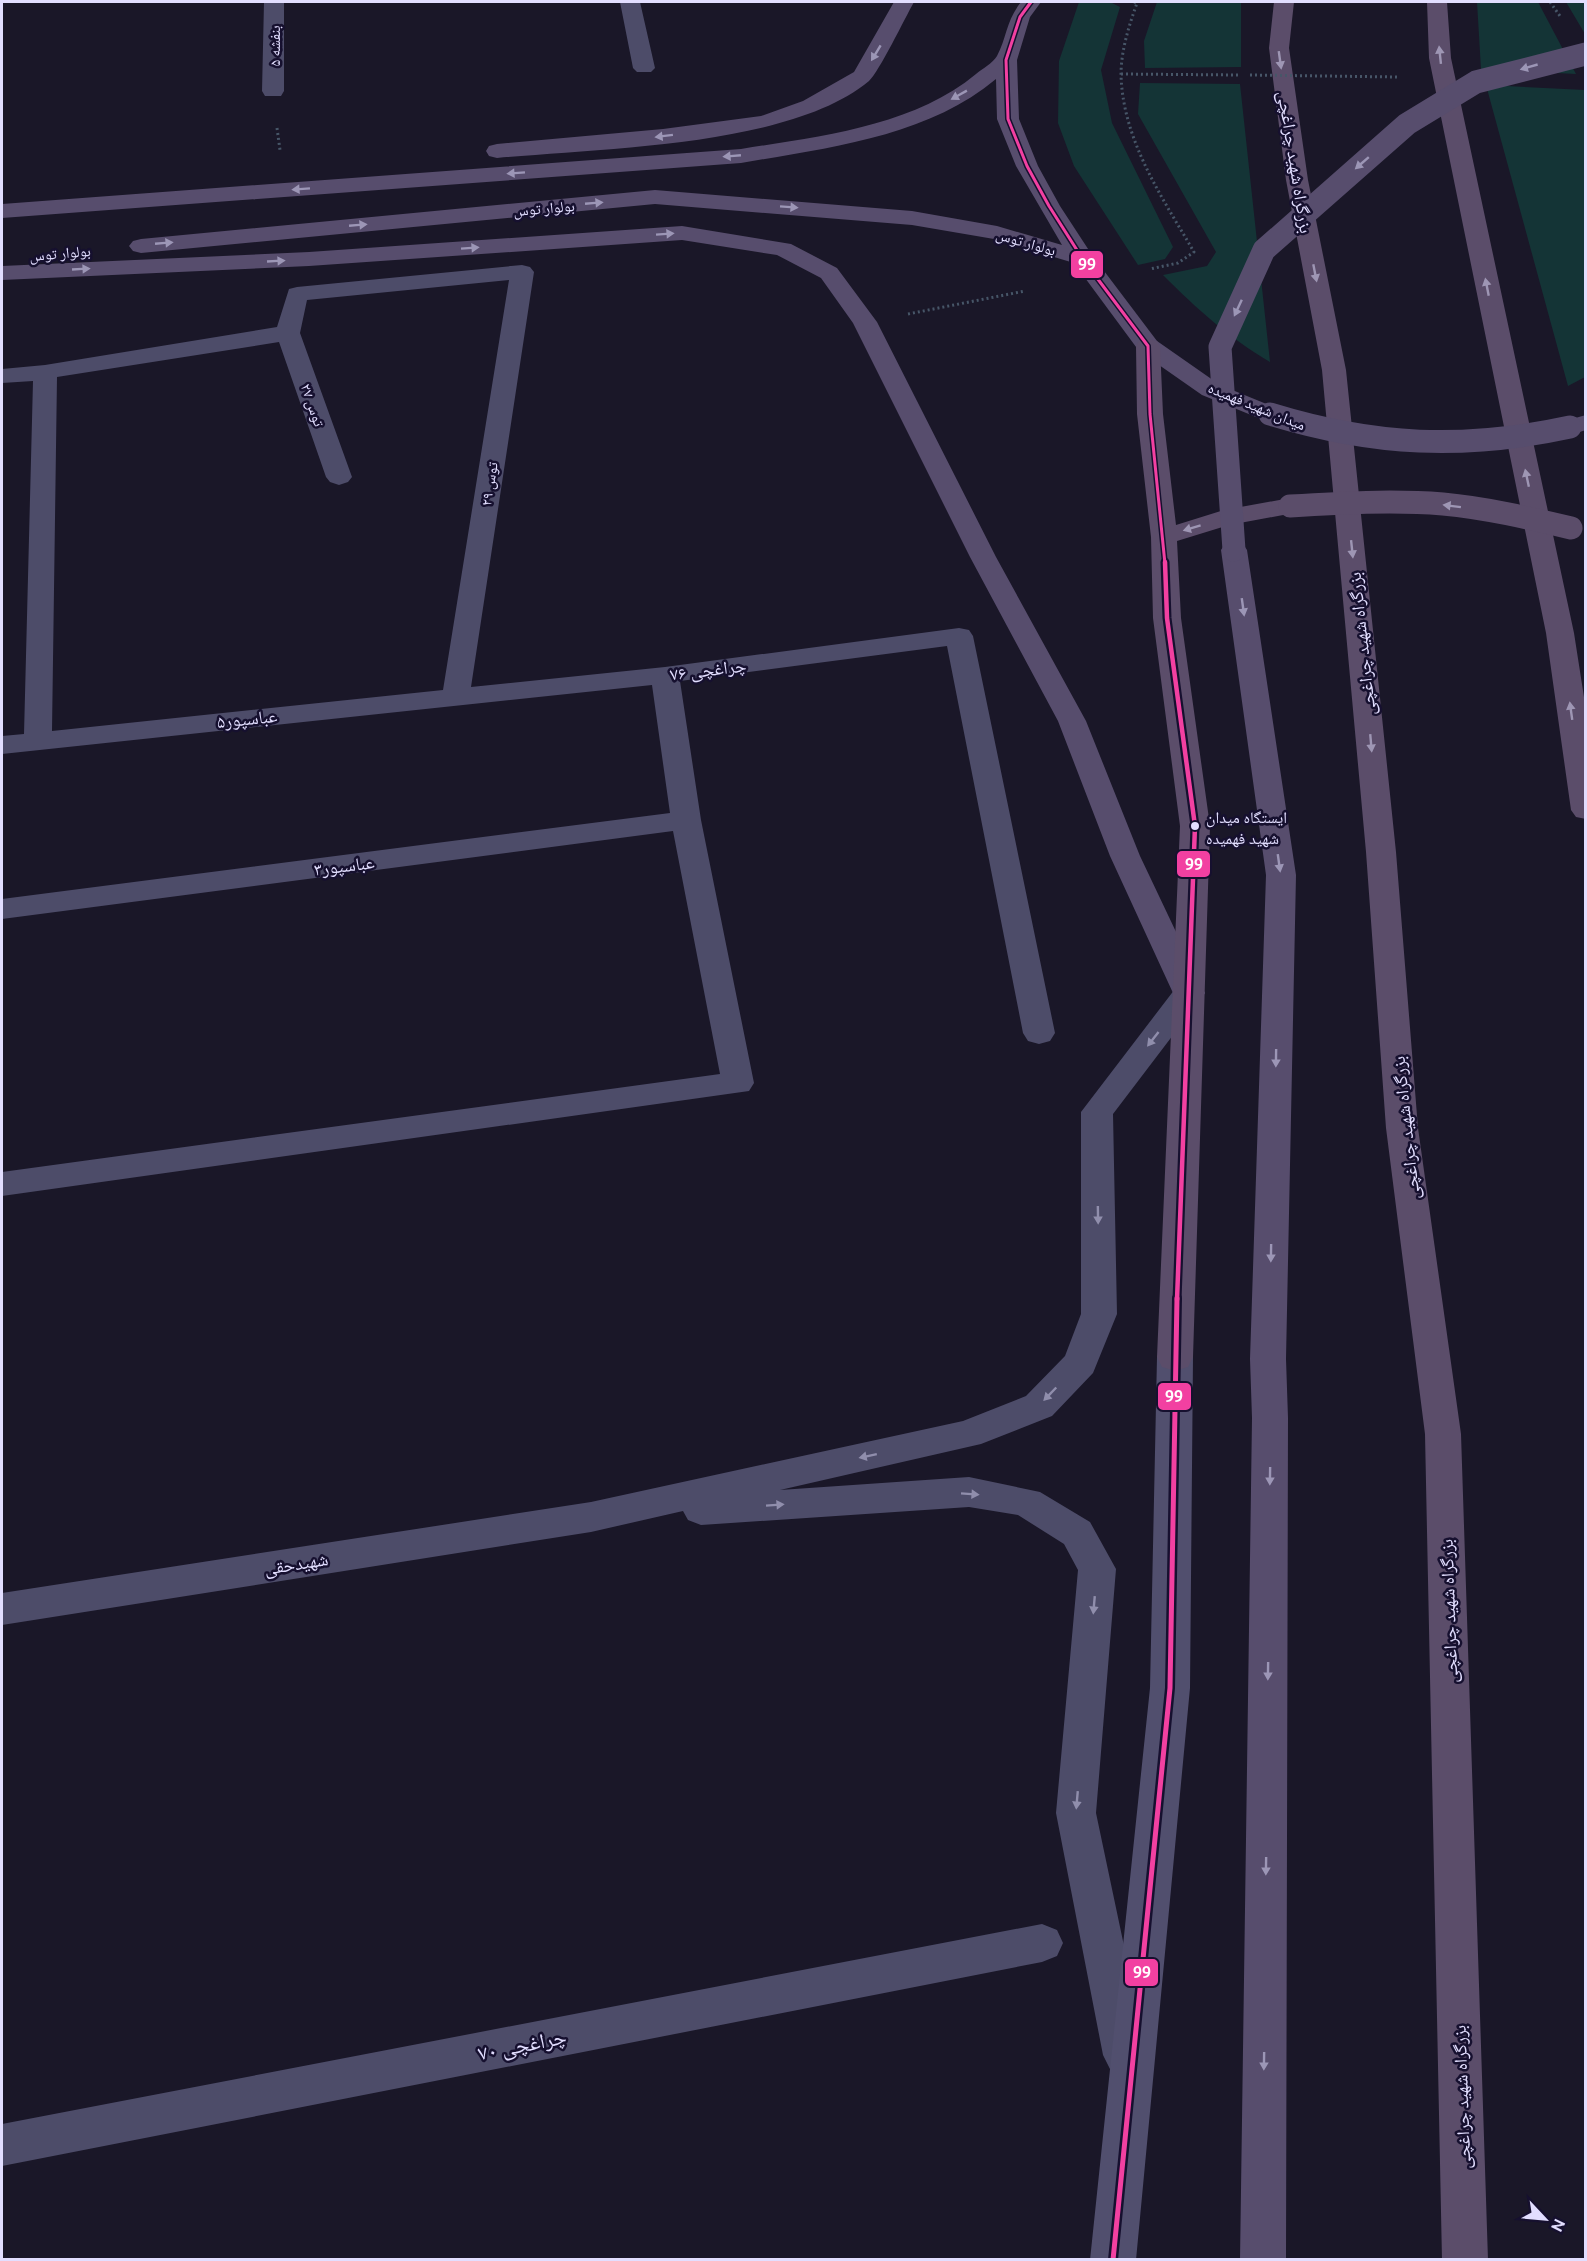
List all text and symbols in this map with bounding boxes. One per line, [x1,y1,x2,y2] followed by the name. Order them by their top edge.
[266,25,283,67] street label: بنفشه ۵
[870,45,881,61] one-way arrow
[1435,45,1445,64] one-way arrow
[1276,50,1285,69] one-way arrow
[1520,63,1538,73] one-way arrow
[1273,89,1317,235] street label: بزرگراه شهید چراغچی
[950,90,967,100] one-way arrow
[654,131,673,141] one-way arrow
[722,151,741,161] one-way arrow
[1354,157,1370,170] one-way arrow
[507,168,526,177] one-way arrow
[291,184,310,194] one-way arrow
[513,197,576,221] street label: بولوار توس
[585,198,604,208] one-way arrow
[779,202,798,211] one-way arrow
[349,220,368,230] one-way arrow
[994,225,1058,261] street label: بولوار توس
[655,229,674,239] one-way arrow
[155,238,174,248] one-way arrow
[29,242,92,266] street label: بولوار توس
[461,243,480,252] one-way arrow
[1070,250,1104,279] line badge: 99
[1078,255,1096,273] text: 99
[266,256,285,265] one-way arrow
[1311,263,1320,282] one-way arrow
[71,265,90,274] one-way arrow
[1482,278,1491,297] one-way arrow
[1233,300,1242,317] one-way arrow
[1205,379,1308,435] street label: میدان شهید فهمیده
[296,381,328,430] street label: توس ۲۷
[477,460,503,508] street label: توس ۲۹
[1521,469,1531,487] one-way arrow
[1442,501,1461,511] one-way arrow
[1183,524,1201,533] one-way arrow
[1347,540,1357,559] one-way arrow
[1344,571,1380,717] street label: بزرگراه شهید چراغچی
[1238,598,1247,617] one-way arrow
[669,654,748,686] street label: چراغچی ۷۶
[1567,701,1576,720] one-way arrow
[216,705,278,733] street label: عباسپور۵
[1366,734,1376,753] one-way arrow
[1206,808,1287,848] place label: ایستگاه میدان شهید فهمیده
[1189,820,1201,832] marker: ایستگاه میدان شهید فهمیده
[1176,850,1211,878] line badge: 99
[313,851,376,881] street label: عباسپور۳
[1274,854,1283,873] one-way arrow
[1185,855,1203,873] text: 99
[1147,1031,1159,1047] one-way arrow
[1271,1048,1281,1067] one-way arrow
[1388,1055,1424,1201] street label: بزرگراه شهید چراغچی
[1093,1206,1103,1225] one-way arrow
[1266,1243,1276,1262] one-way arrow
[1157,1382,1192,1411] line badge: 99
[1043,1387,1057,1402] one-way arrow
[1165,1387,1183,1405] text: 99
[858,1452,877,1461] one-way arrow
[1265,1467,1275,1486] one-way arrow
[960,1489,979,1498] one-way arrow
[766,1500,785,1509] one-way arrow
[1435,1539,1463,1683] street label: بزرگراه شهید چراغچی
[263,1548,330,1580] street label: شهیدحقی
[1089,1596,1099,1615] one-way arrow
[1263,1662,1273,1681] one-way arrow
[1072,1790,1082,1809] one-way arrow
[1261,1857,1271,1876] one-way arrow
[1124,1958,1159,1987] line badge: 99
[1133,1963,1151,1981] text: 99
[476,2024,569,2066] street label: چراغچی ۷۰
[1448,2025,1476,2169] street label: بزرگراه شهید چراغچی
[1260,2052,1269,2071] one-way arrow
[1515,2189,1575,2249] north arrow
[1548,2216,1569,2235] text: N

